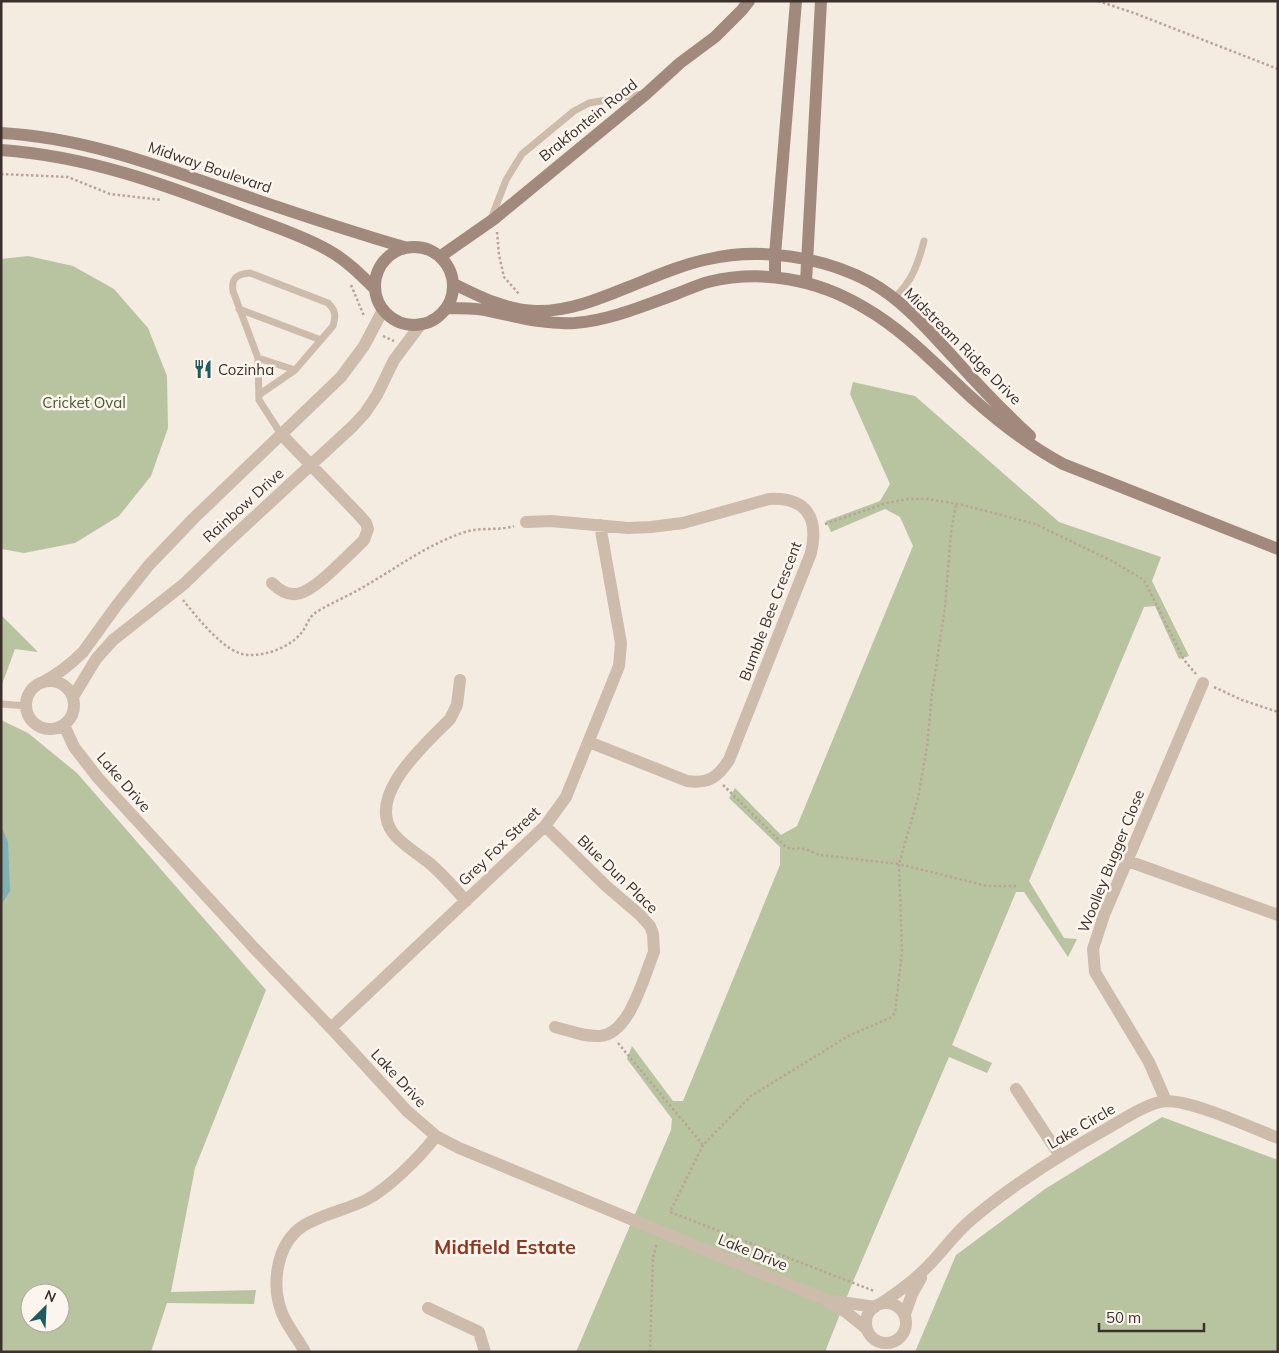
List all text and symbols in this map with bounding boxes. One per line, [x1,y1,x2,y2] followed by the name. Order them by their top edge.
[535,75,641,165] street label: Brakfontein Road
[146,137,274,197] street label: Midway Boulevard
[900,283,1026,409] street label: Midstream Ridge Drive
[192,358,214,380] restaurant icon: Cozinha
[218,360,274,379] place label: Cozinha
[42,393,126,412] park label: Cricket Oval
[199,464,287,546] street label: Rainbow Drive
[735,539,805,683] street label: Bumble Bee Crescent
[93,748,155,816] street label: Lake Drive
[1074,787,1148,935] street label: Woolley Bugger Close
[454,802,544,890] street label: Grey Fox Street
[574,831,662,917] street label: Blue Dun Place
[367,1045,431,1111] street label: Lake Drive
[1044,1099,1118,1153] street label: Lake Circle
[716,1230,790,1274] street label: Lake Drive
[434,1234,576,1259] district label: Midfield Estate
[20,1283,70,1333] north arrow
[42,1286,59,1306] text: N
[1099,1300,1204,1332] scale bar
[1106,1308,1141,1327] text: 50 m

